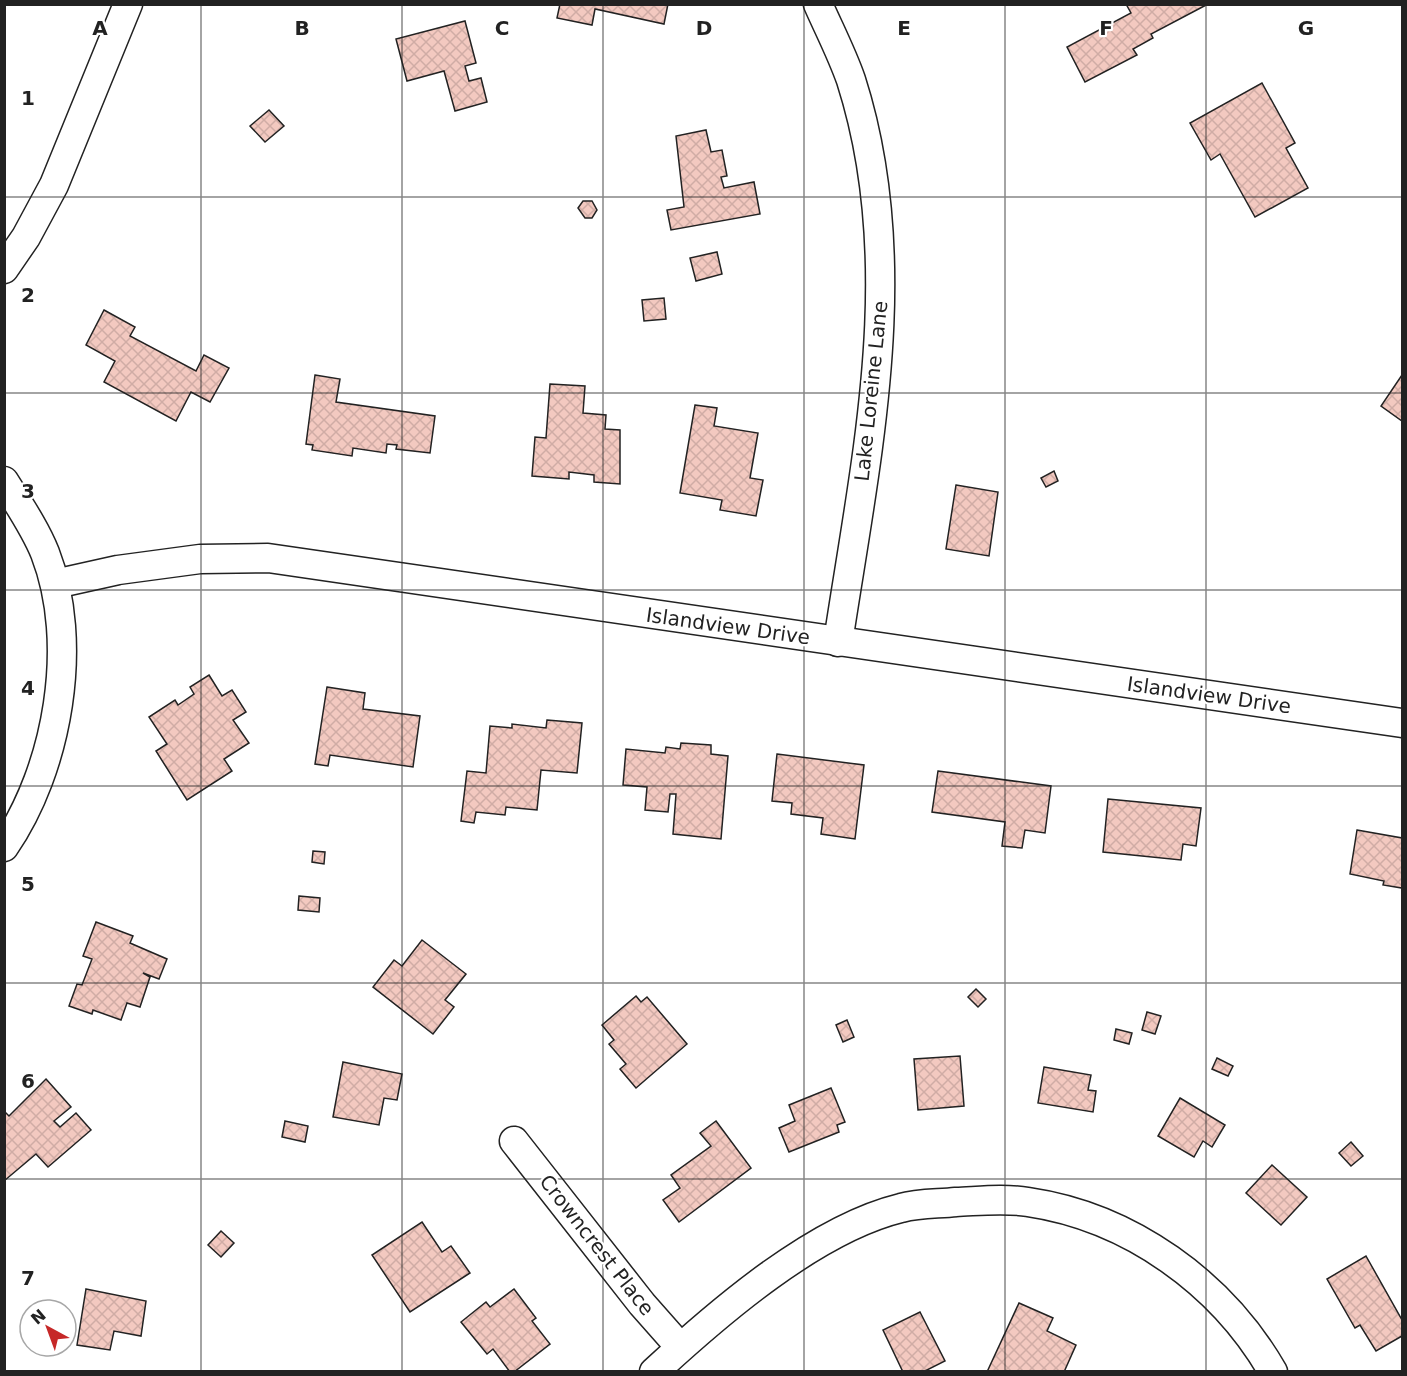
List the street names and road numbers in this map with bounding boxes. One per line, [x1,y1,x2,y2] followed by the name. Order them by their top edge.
[850,300,892,482] street label: Lake Loreine Lane
[645,603,811,649] street label: Islandview Drive
[1126,672,1292,718] street label: Islandview Drive
[535,1170,659,1320] street label: Crowncrest Place

